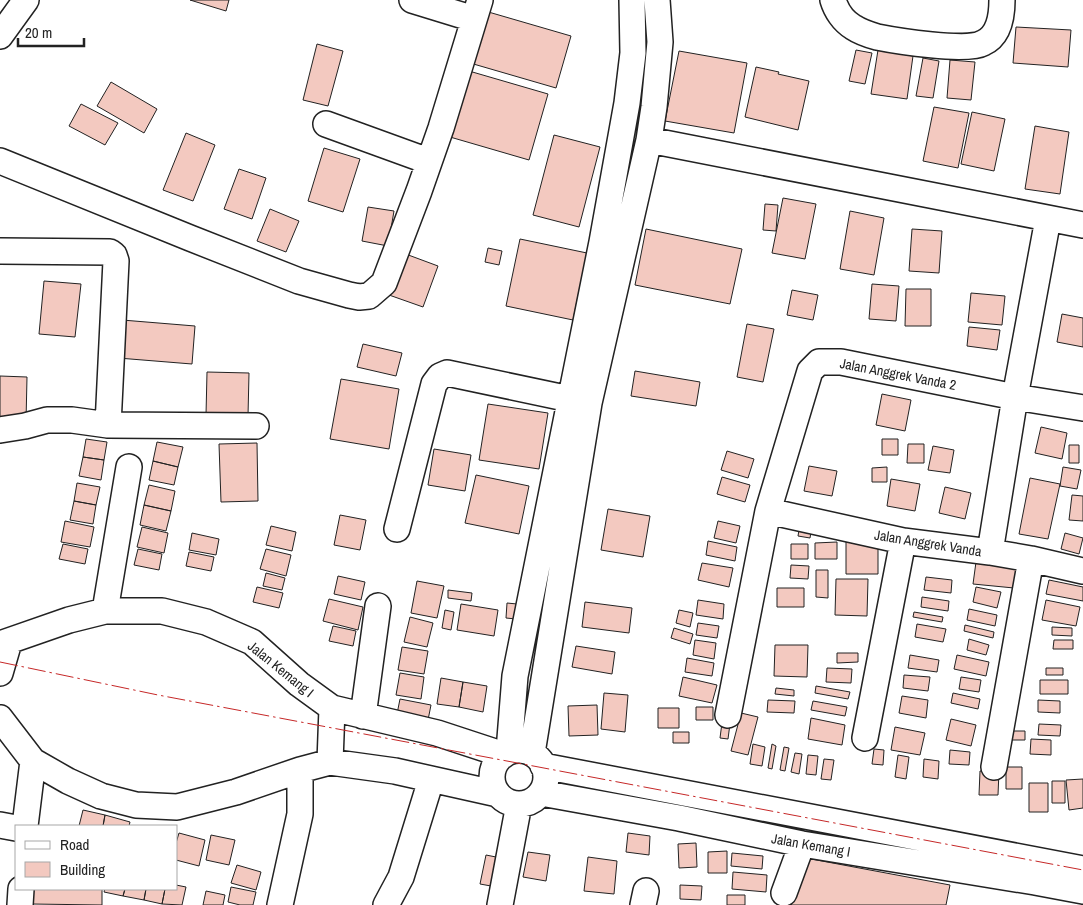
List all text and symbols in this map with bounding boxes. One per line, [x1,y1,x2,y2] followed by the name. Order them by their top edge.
[18,15,84,47] scale bar
[25,22,52,43] text: 20 m
[838,354,958,394] street label: Jalan Anggrek Vanda 2
[873,526,983,560] street label: Jalan Anggrek Vanda
[244,637,318,701] street label: Jalan Kemang I
[15,825,178,890] legend
[770,829,852,861] street label: Jalan Kemang I
[60,834,89,855] text: Road
[60,859,105,880] text: Building

